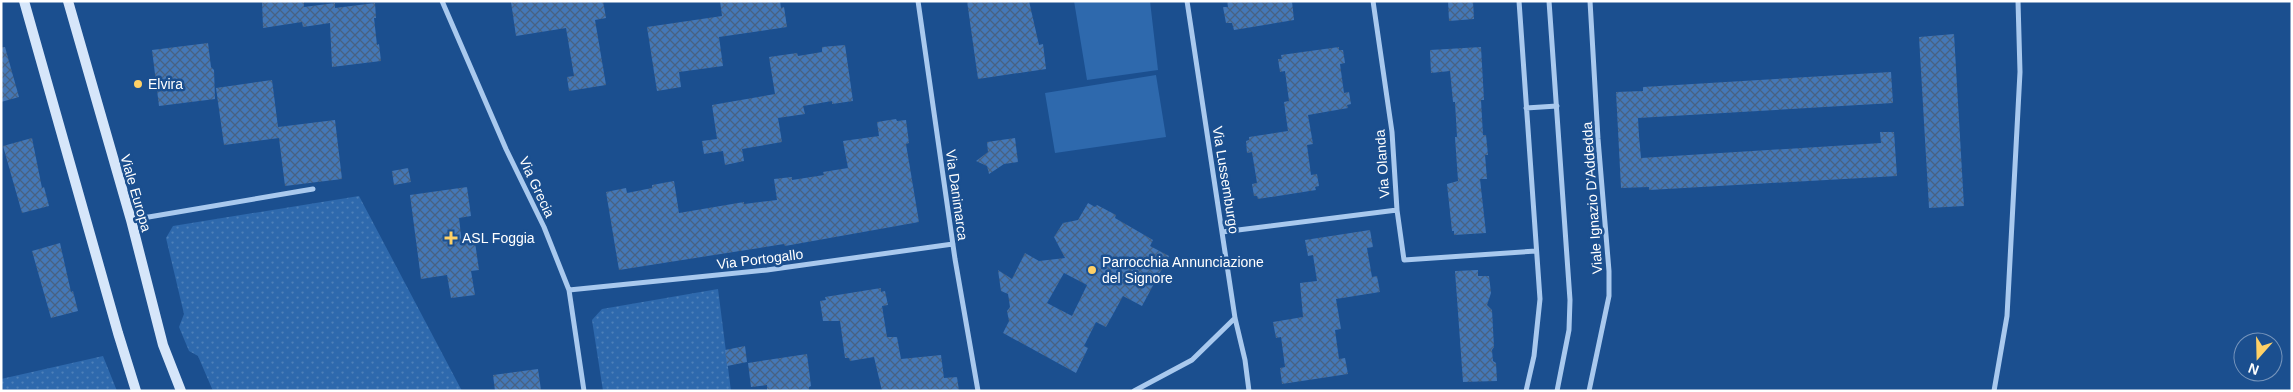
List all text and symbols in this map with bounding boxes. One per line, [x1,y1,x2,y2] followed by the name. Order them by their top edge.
[148,76,183,92] place label: Elvira
[132,78,144,90] marker: Elvira
[1579,121,1605,275] street label: Viale Ignazio D'Addedda
[1210,125,1242,235] street label: Via Lussemburgo
[1372,129,1392,199] street label: Via Olanda
[943,149,971,242] street label: Via Danimarca
[117,152,155,234] street label: Viale Europa
[516,154,558,220] street label: Via Grecia
[462,230,535,246] place label: ASL Foggia
[444,231,458,245] marker: ASL Foggia
[716,246,804,272] street label: Via Portogallo
[1102,254,1264,286] place label: Parrocchia Annunciazione del Signore
[1086,264,1098,276] marker: Parrocchia Annunciazione del Signore
[2233,332,2283,382] north arrow
[2246,360,2261,378] text: N

